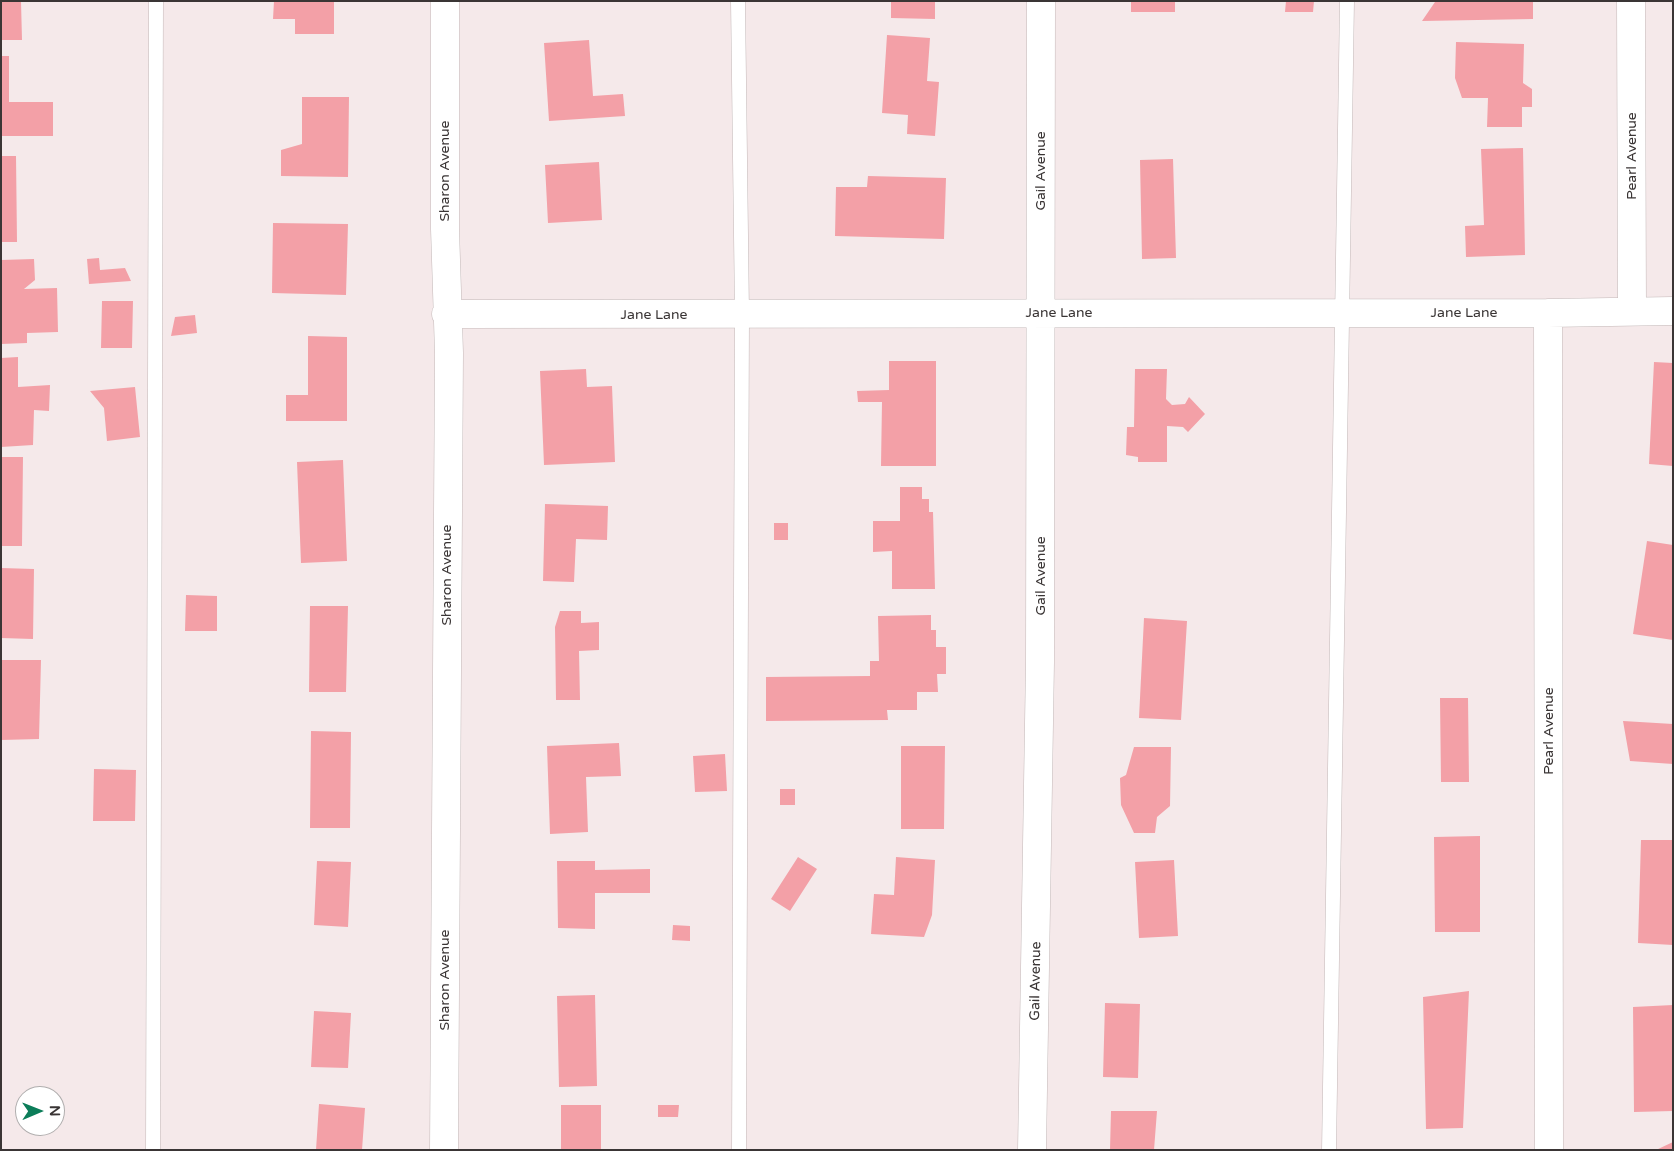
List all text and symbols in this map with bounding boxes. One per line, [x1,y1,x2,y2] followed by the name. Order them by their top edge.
[1624,112,1640,200] street label: Pearl Avenue
[437,121,453,221] street label: Sharon Avenue
[1033,131,1049,211] street label: Gail Avenue
[1026,305,1092,321] street label: Jane Lane
[1431,305,1497,321] street label: Jane Lane
[621,307,687,323] street label: Jane Lane
[439,525,455,625] street label: Sharon Avenue
[1033,536,1049,616] street label: Gail Avenue
[1541,687,1557,775] street label: Pearl Avenue
[437,930,453,1030] street label: Sharon Avenue
[1027,941,1045,1021] street label: Gail Avenue
[15,1086,65,1136] north arrow
[46,1105,63,1117] text: N

